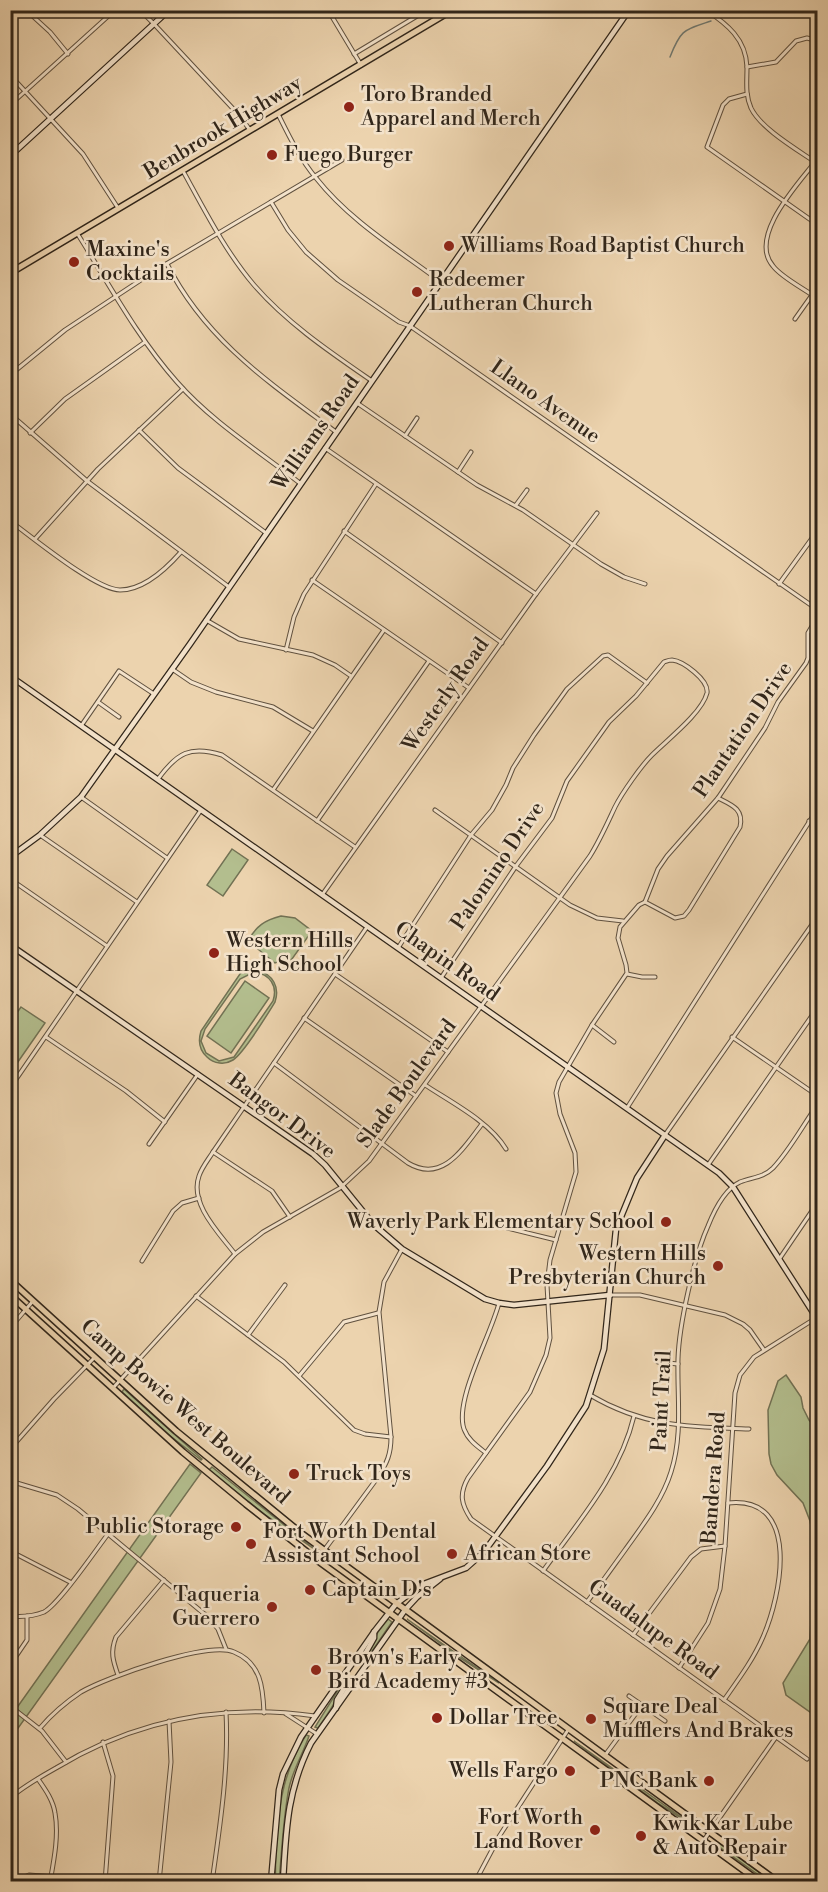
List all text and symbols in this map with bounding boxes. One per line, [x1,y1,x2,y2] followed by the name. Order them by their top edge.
[138,70,307,186] street label: Benbrook Highway
[360,82,541,132] place label: Toro Branded Apparel and Merch
[342,100,356,114] marker: Toro Branded Apparel and Merch
[284,142,413,168] place label: Fuego Burger
[265,148,279,162] marker: Fuego Burger
[460,233,745,259] place label: Williams Road Baptist Church
[86,237,175,287] place label: Maxine's Cocktails
[442,239,456,253] marker: Williams Road Baptist Church
[67,255,81,269] marker: Maxine's Cocktails
[429,267,593,317] place label: Redeemer Lutheran Church
[410,285,424,299] marker: Redeemer Lutheran Church
[485,354,605,450] street label: Llano Avenue
[266,370,366,497] street label: Williams Road
[396,633,495,758] street label: Westerly Road
[688,657,798,803] street label: Plantation Drive
[445,797,551,935] street label: Palomino Drive
[389,916,505,1008] street label: Chapin Road
[225,928,353,978] place label: Western Hills High School
[207,946,221,960] marker: Western Hills High School
[352,1014,462,1153] street label: Slade Boulevard
[222,1067,341,1165] street label: Bangor Drive
[346,1209,654,1235] place label: Waverly Park Elementary School
[659,1215,673,1229] marker: Waverly Park Elementary School
[509,1241,706,1291] place label: Western Hills Presbyterian Church
[711,1259,725,1273] marker: Western Hills Presbyterian Church
[75,1314,295,1510] street label: Camp Bowie West Boulevard
[646,1350,678,1452] street label: Paint Trail
[696,1411,732,1546] street label: Bandera Road
[306,1461,411,1487] place label: Truck Toys
[287,1467,301,1481] marker: Truck Toys
[86,1514,224,1540] place label: Public Storage
[262,1519,436,1569] place label: Fort Worth Dental Assistant School
[229,1520,243,1534] marker: Public Storage
[244,1537,258,1551] marker: Fort Worth Dental Assistant School
[463,1541,591,1567] place label: African Store
[445,1547,459,1561] marker: African Store
[583,1574,723,1686] street label: Guadalupe Road
[322,1577,432,1603] place label: Captain D's
[172,1582,260,1632] place label: Taqueria Guerrero
[303,1583,317,1597] marker: Captain D's
[265,1600,279,1614] marker: Taqueria Guerrero
[327,1645,488,1695] place label: Brown's Early Bird Academy #3
[309,1663,323,1677] marker: Brown's Early Bird Academy #3
[603,1694,793,1744] place label: Square Deal Mufflers And Brakes
[449,1705,558,1731] place label: Dollar Tree
[430,1711,444,1725] marker: Dollar Tree
[584,1712,598,1726] marker: Square Deal Mufflers And Brakes
[448,1758,558,1784] place label: Wells Fargo
[563,1764,577,1778] marker: Wells Fargo
[600,1768,698,1794] place label: PNC Bank
[702,1774,716,1788] marker: PNC Bank
[474,1805,583,1855] place label: Fort Worth Land Rover
[653,1811,793,1861] place label: Kwik Kar Lube & Auto Repair
[588,1823,602,1837] marker: Fort Worth Land Rover
[634,1829,648,1843] marker: Kwik Kar Lube & Auto Repair

